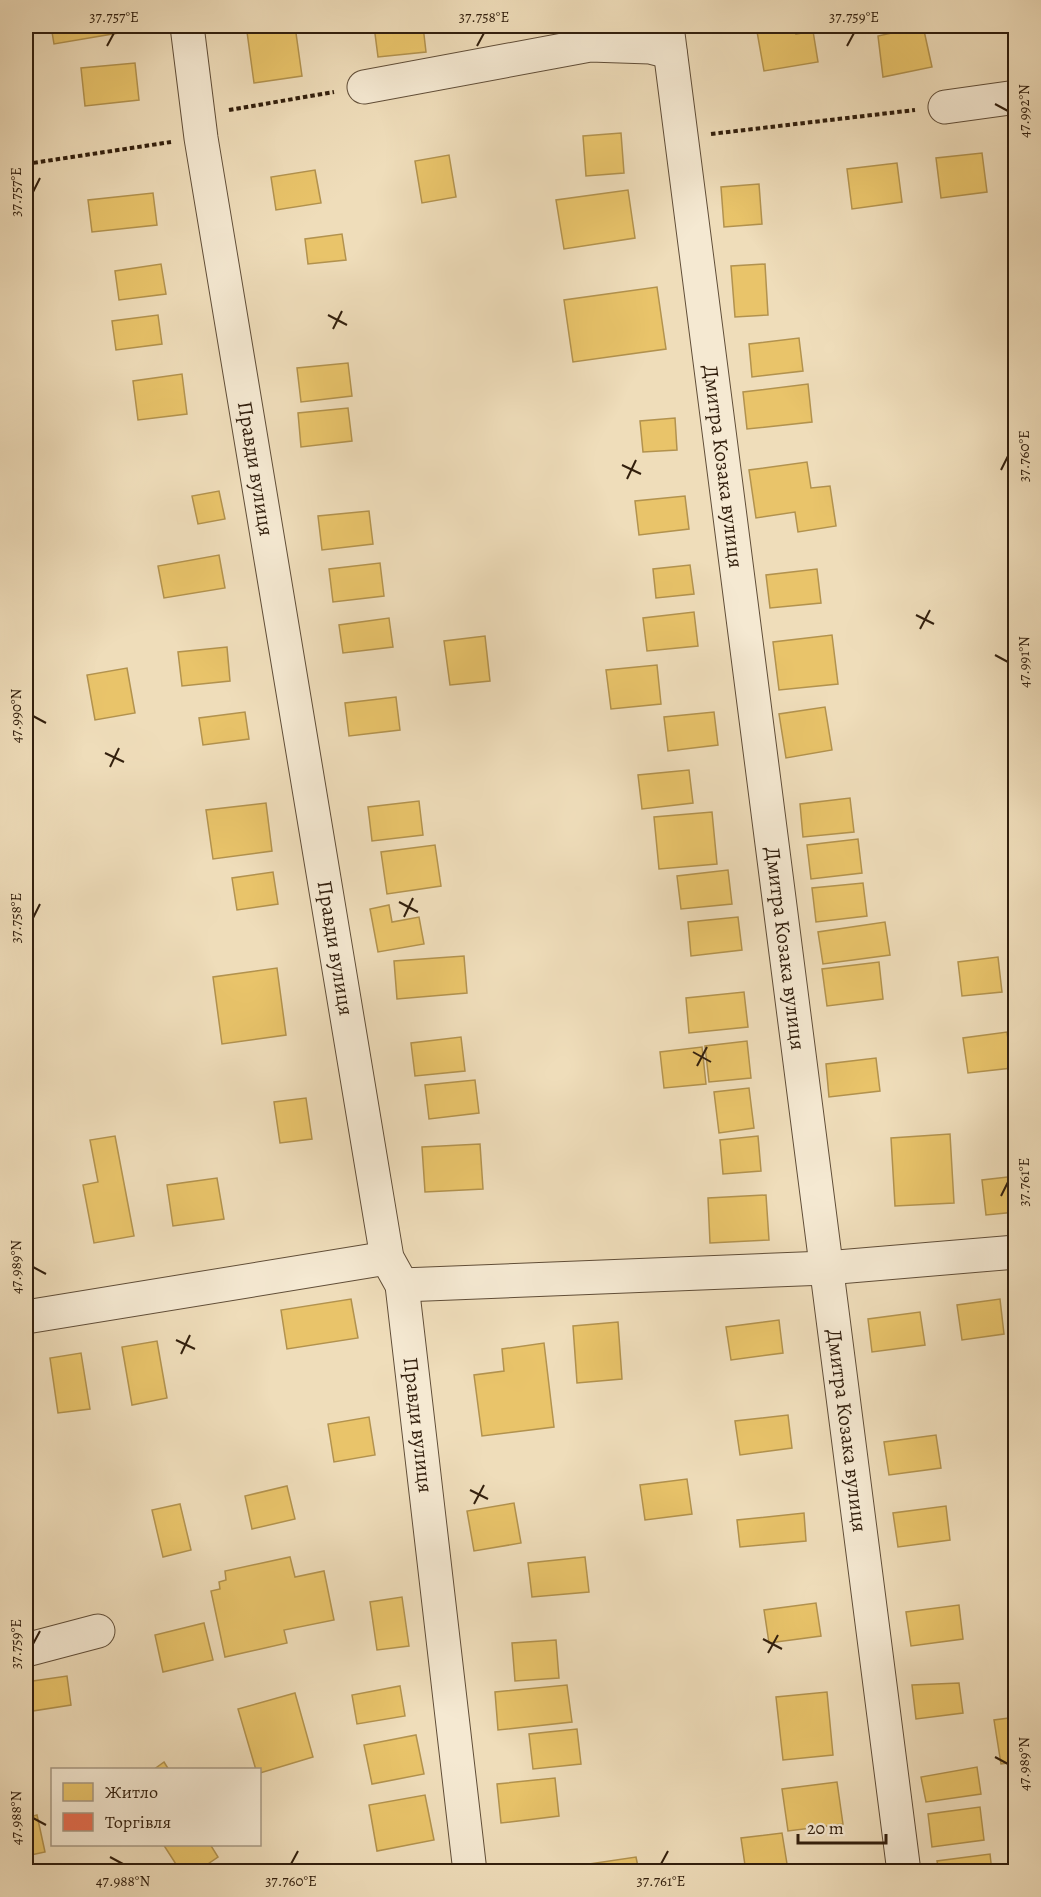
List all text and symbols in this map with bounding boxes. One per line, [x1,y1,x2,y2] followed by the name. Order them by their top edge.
[89,7,139,27] text: 37.757°E
[459,7,509,27] text: 37.758°E
[829,7,879,27] text: 37.759°E
[1014,84,1034,138] text: 47.992°N
[6,167,26,217] text: 37.757°E
[697,363,750,570] street label: Дмитра Козака вулиця
[231,399,281,538] street label: Правди вулиця
[1014,430,1034,482] text: 37.760°E
[1014,636,1034,688] text: 47.991°N
[6,688,26,743] text: 47.990°N
[759,845,812,1052] street label: Дмитра Козака вулиця
[311,878,361,1018] street label: Правди вулиця
[6,893,26,943] text: 37.758°E
[1014,1158,1034,1206] text: 37.761°E
[6,1240,26,1294] text: 47.989°N
[820,1327,874,1534] street label: Дмитра Козака вулиця
[396,1356,440,1494] street label: Правди вулиця
[6,1619,26,1669] text: 37.759°E
[1014,1737,1034,1791] text: 47.989°N
[51,1768,261,1846] legend
[105,1780,158,1804] text: Житло
[6,1791,26,1845] text: 47.988°N
[798,1807,886,1845] scale bar
[105,1810,171,1834] text: Торгівля
[807,1816,844,1840] text: 20 m
[96,1871,150,1891] text: 47.988°N
[265,1871,317,1891] text: 37.760°E
[637,1871,685,1891] text: 37.761°E

